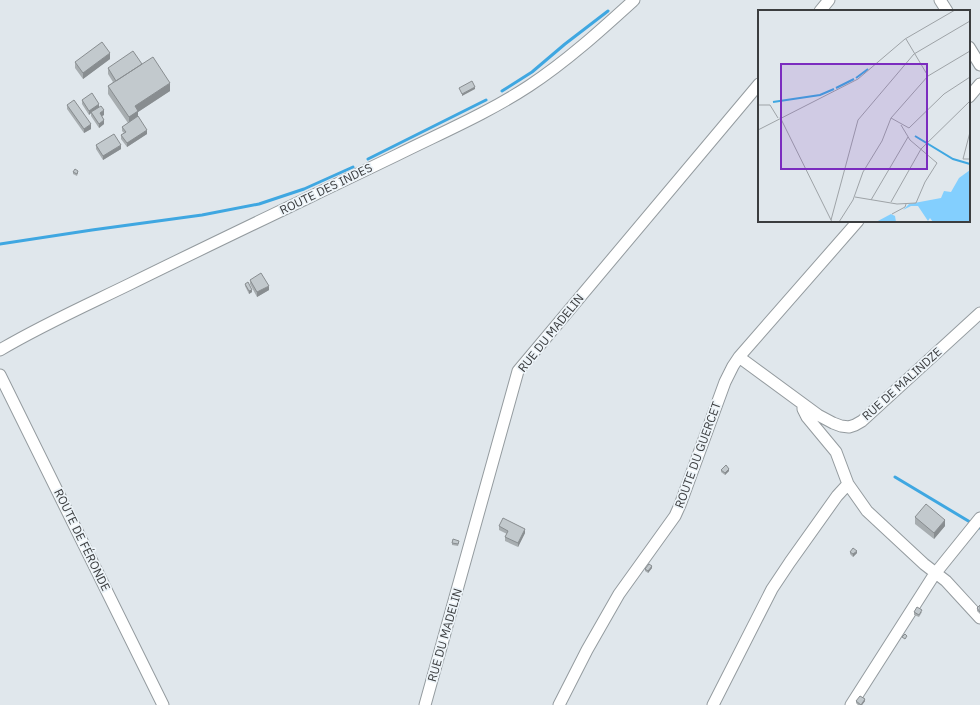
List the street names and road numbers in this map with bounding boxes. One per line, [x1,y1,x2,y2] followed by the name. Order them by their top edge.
[277,160,374,217] street label: ROUTE DES INDES
[514,291,587,375] street label: RUE DU MADELIN
[859,344,945,423] street label: RUE DE MALINDZE
[671,399,724,510] street label: ROUTE DU GUERCET
[51,486,114,593] street label: ROUTE DE FÉRONDE
[424,587,465,683] street label: RUE DU MADELIN

